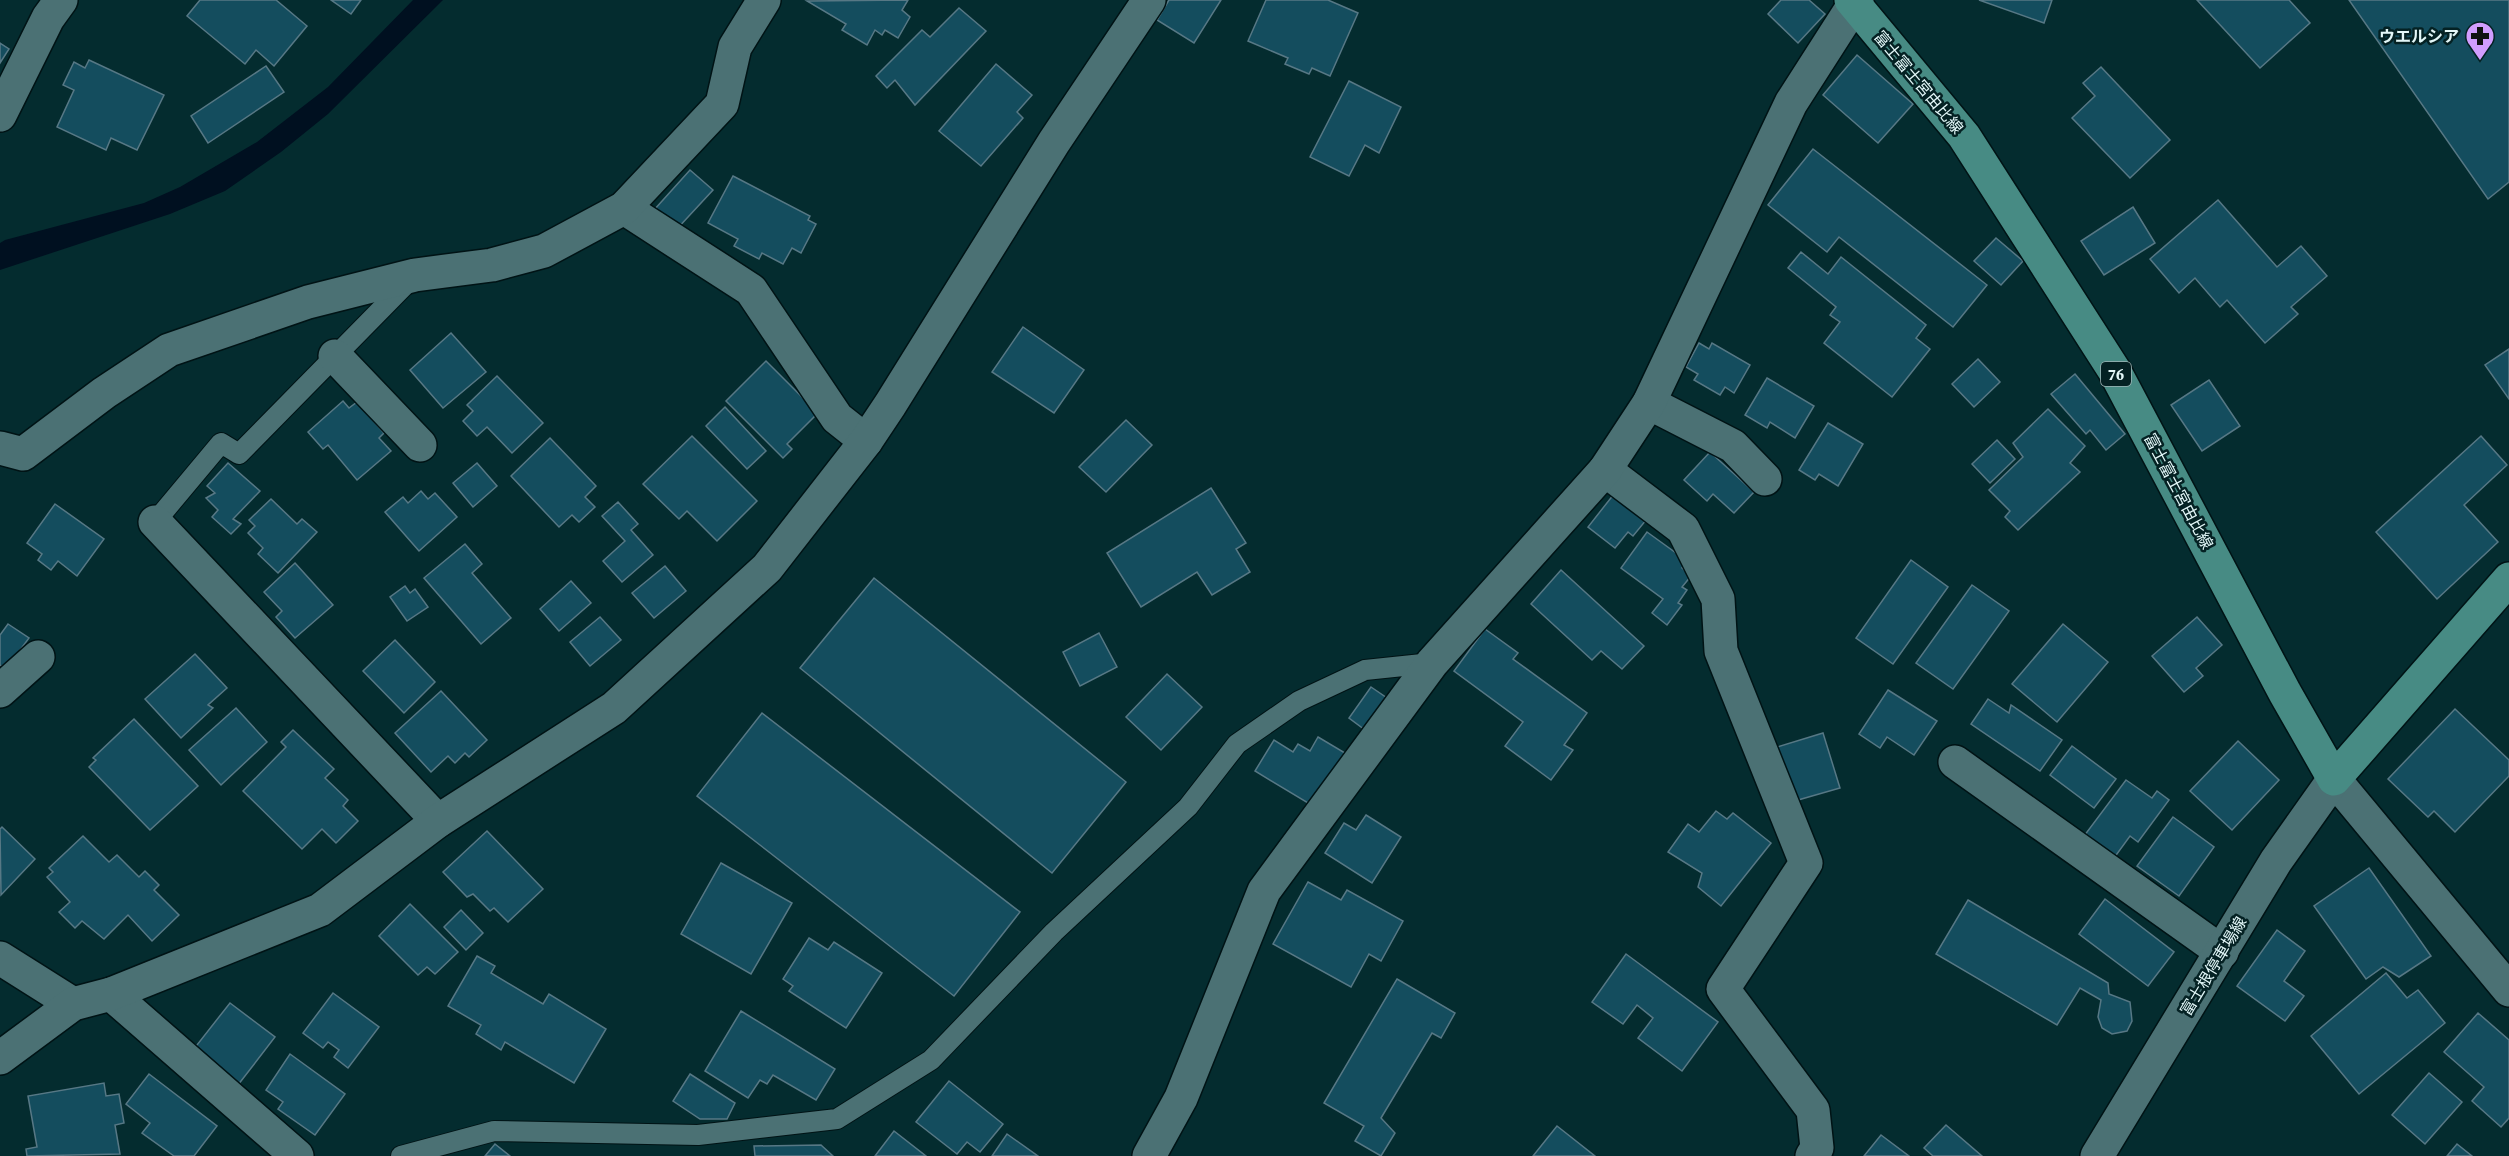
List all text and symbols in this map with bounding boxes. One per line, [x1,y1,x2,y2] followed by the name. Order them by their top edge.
[2464,20,2496,62] pharmacy icon: ウエルシア
[2379,25,2459,47] place label: ウエルシア
[1869,26,1969,138] street label: 富士富士宮由比線
[2101,362,2131,386] road number: 76
[2139,429,2219,553] street label: 富士富士宮由比線
[2175,912,2251,1020] street label: 富士根停車場線

